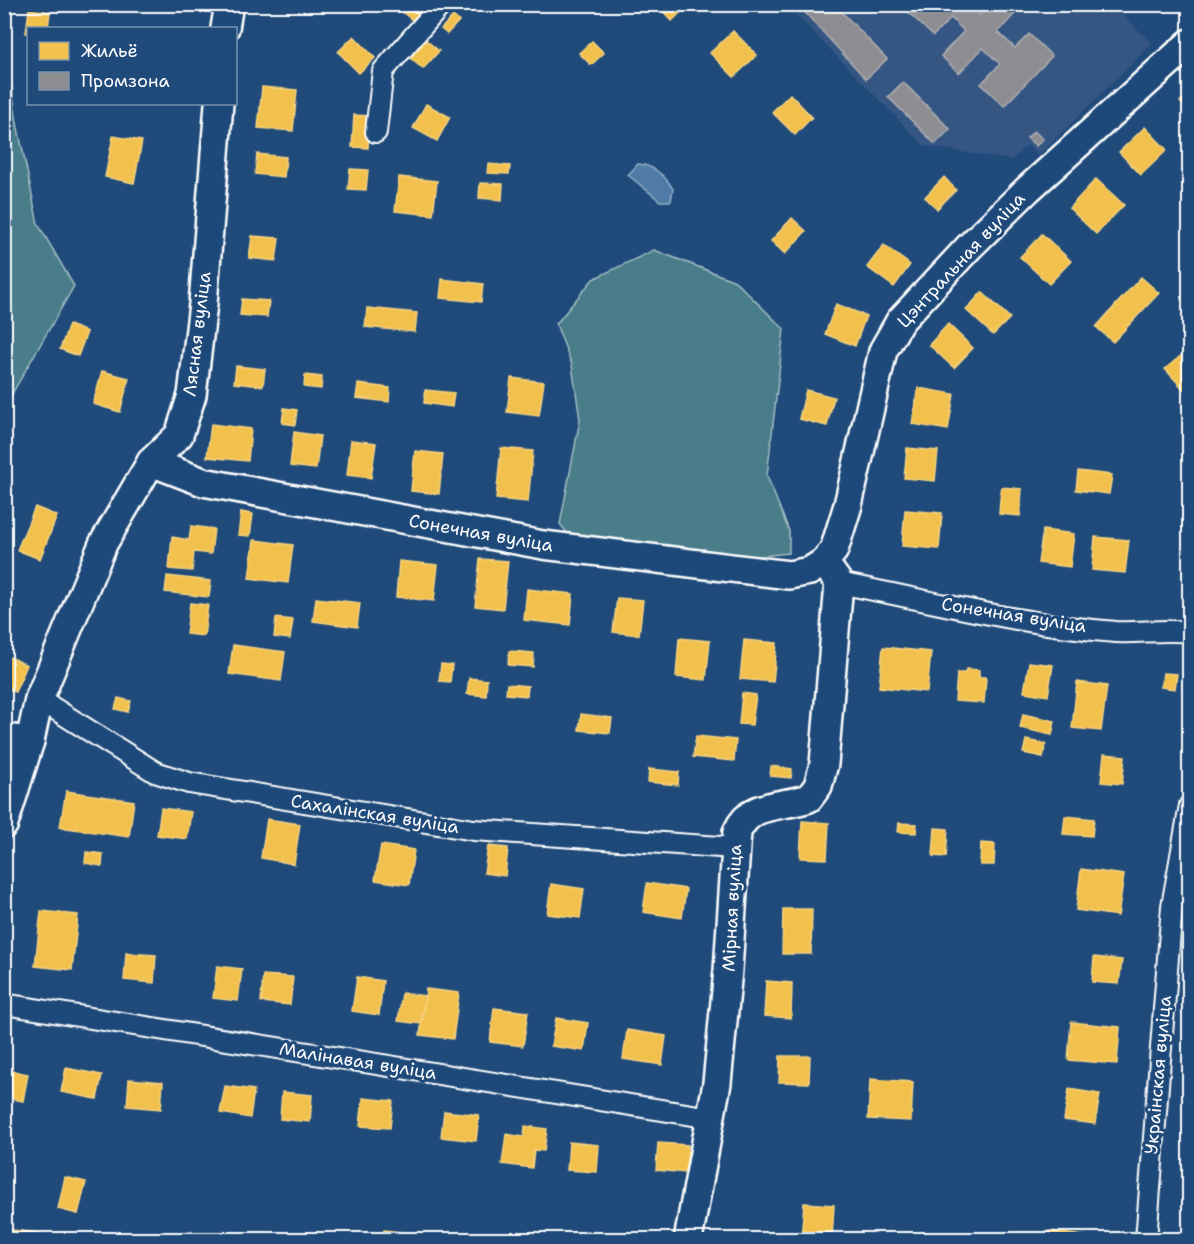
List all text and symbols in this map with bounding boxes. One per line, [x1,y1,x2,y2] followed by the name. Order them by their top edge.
[27,27,237,105] legend
[81,39,138,63] text: Жильё
[81,69,170,93] text: Промзона
[892,187,1030,333] street label: Цэнтральная вуліца
[177,270,217,398] street label: Лясная вуліца
[407,508,555,558] street label: Сонечная вуліца
[940,592,1088,638] street label: Сонечная вуліца
[289,789,461,839] street label: Сахалінская вуліца
[717,844,747,972] street label: Мірная вуліца
[1139,994,1177,1156] street label: Украінская вуліца
[278,1037,438,1085] street label: Малінавая вуліца

